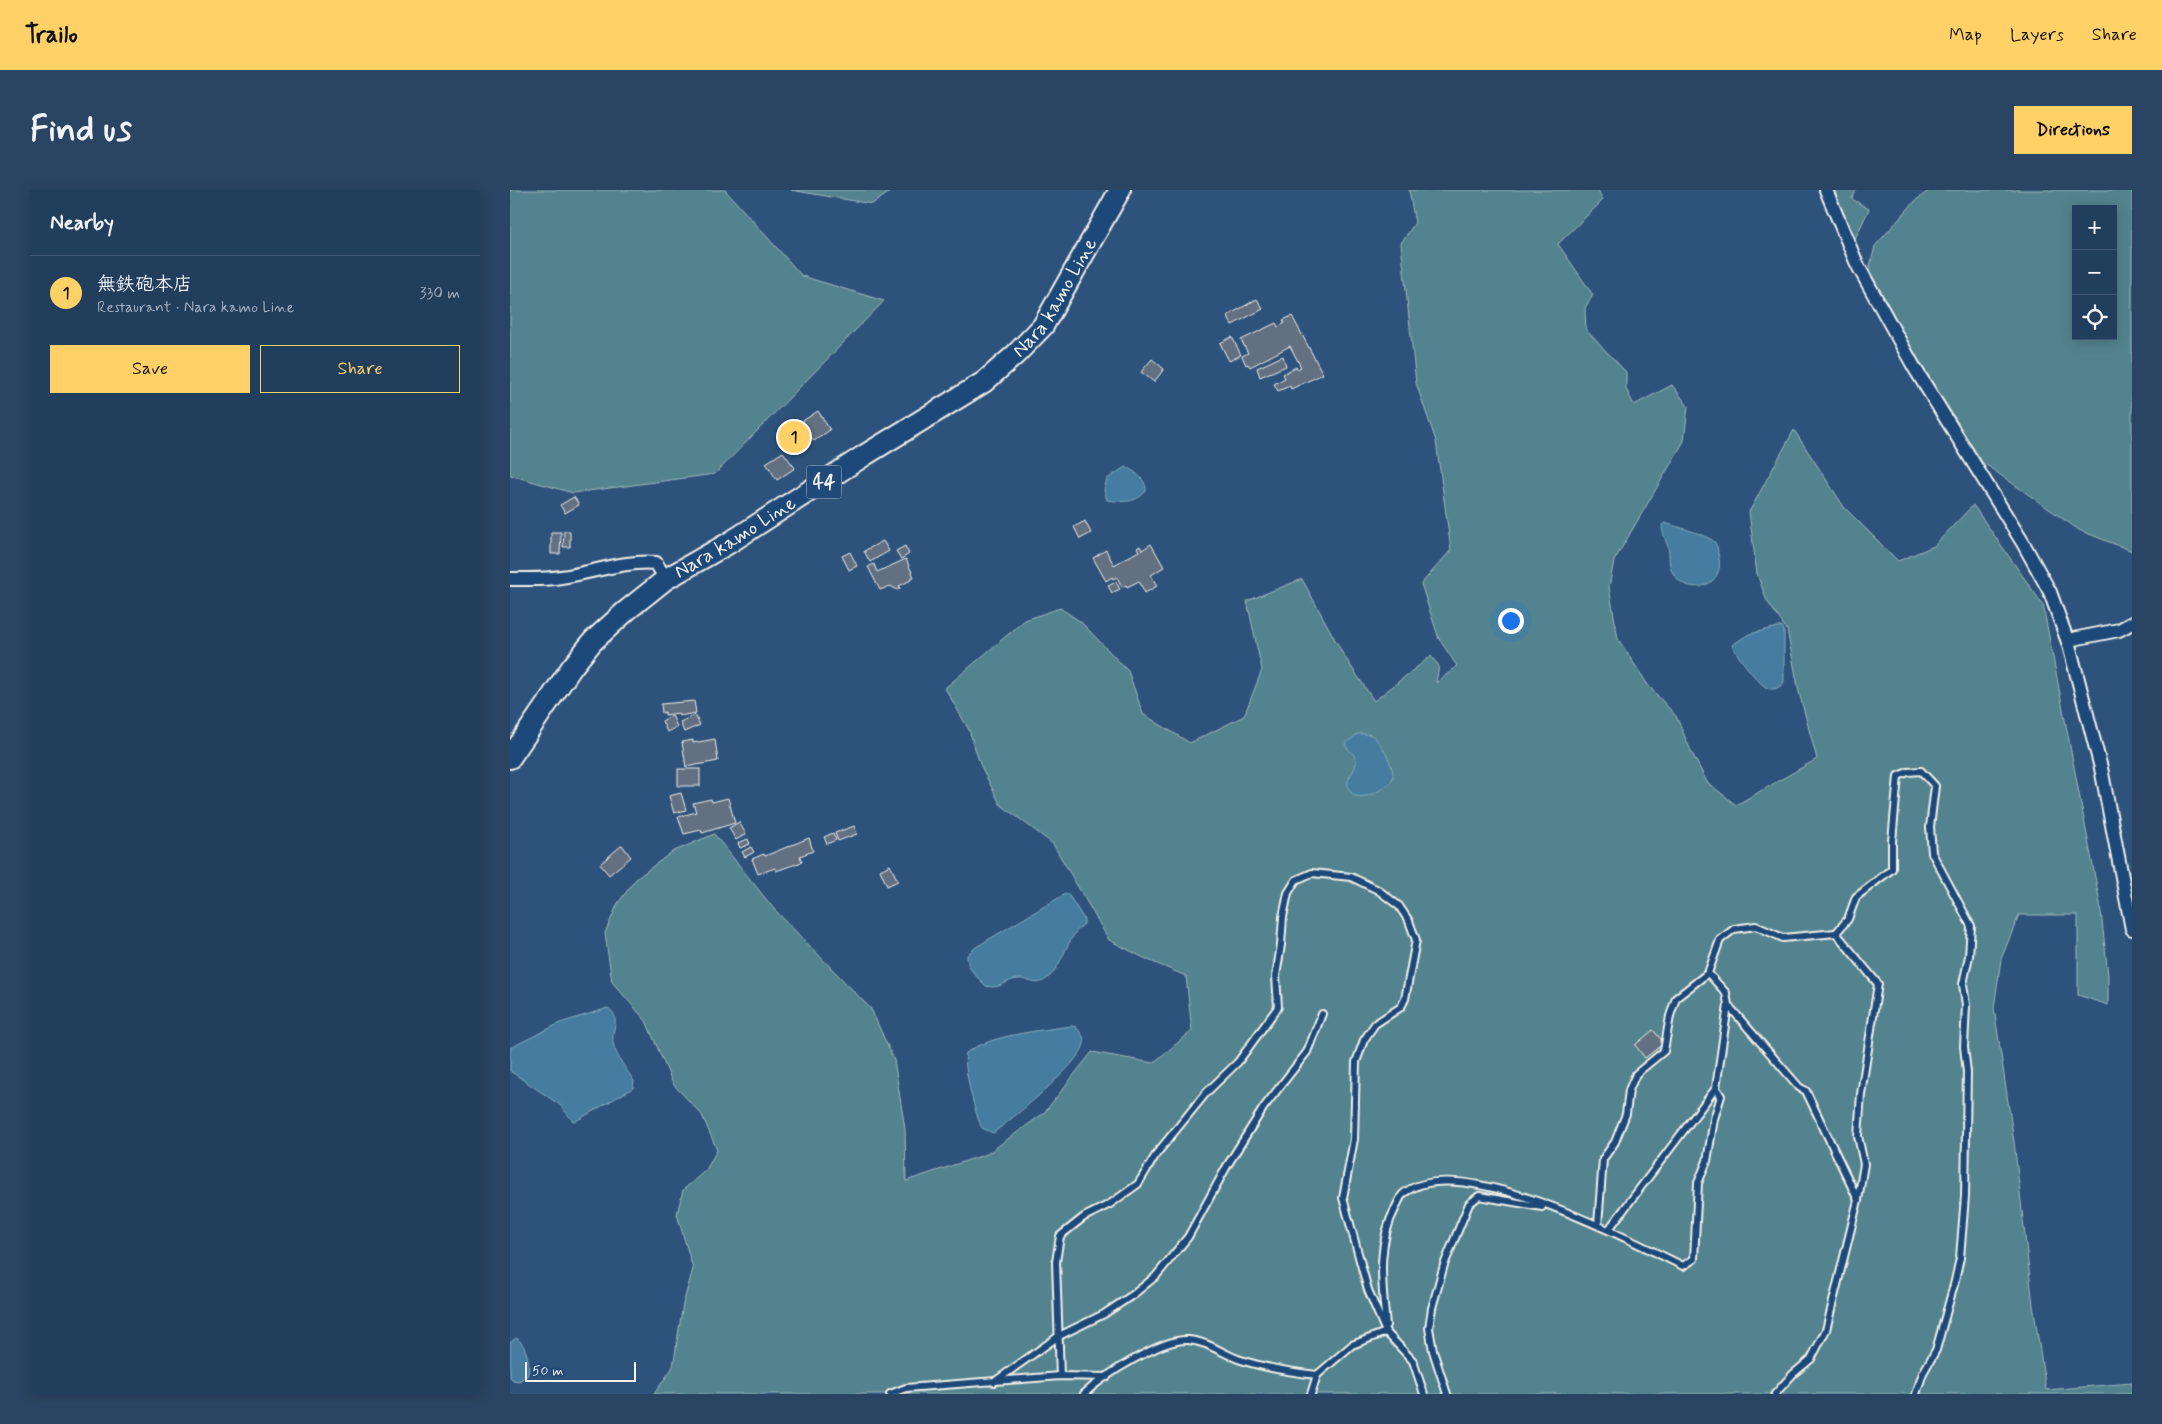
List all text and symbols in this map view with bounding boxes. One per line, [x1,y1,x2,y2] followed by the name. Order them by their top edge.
[25,20,78,51] text: Trailo
[1949,23,1982,47] text: Map
[2010,23,2064,47] text: Layers
[2092,23,2137,47] text: Share
[2014,106,2132,154] button: Directions
[30,107,132,153] text: Find us
[2072,205,2117,340] map controls
[2072,205,2117,250] button: +
[50,209,114,237] text: Nearby
[1006,233,1104,364] street label: Nara kamo Line
[2072,250,2117,295] button: −
[97,272,192,297] text: 無鉄砲本店
[62,283,70,304] text: 1
[419,283,460,304] text: 330 m
[2072,295,2117,340] button: locate
[97,297,294,318] text: Restaurant · Nara kamo Line
[50,345,250,393] button: Save
[260,345,460,393] button: Share
[778,418,810,456] pin: 1
[806,466,842,498] road number: 44
[669,490,801,585] street label: Nara kamo Line
[1498,608,1524,634] your location
[525,1359,636,1382] scale bar
[532,1362,563,1380] text: 50 m

